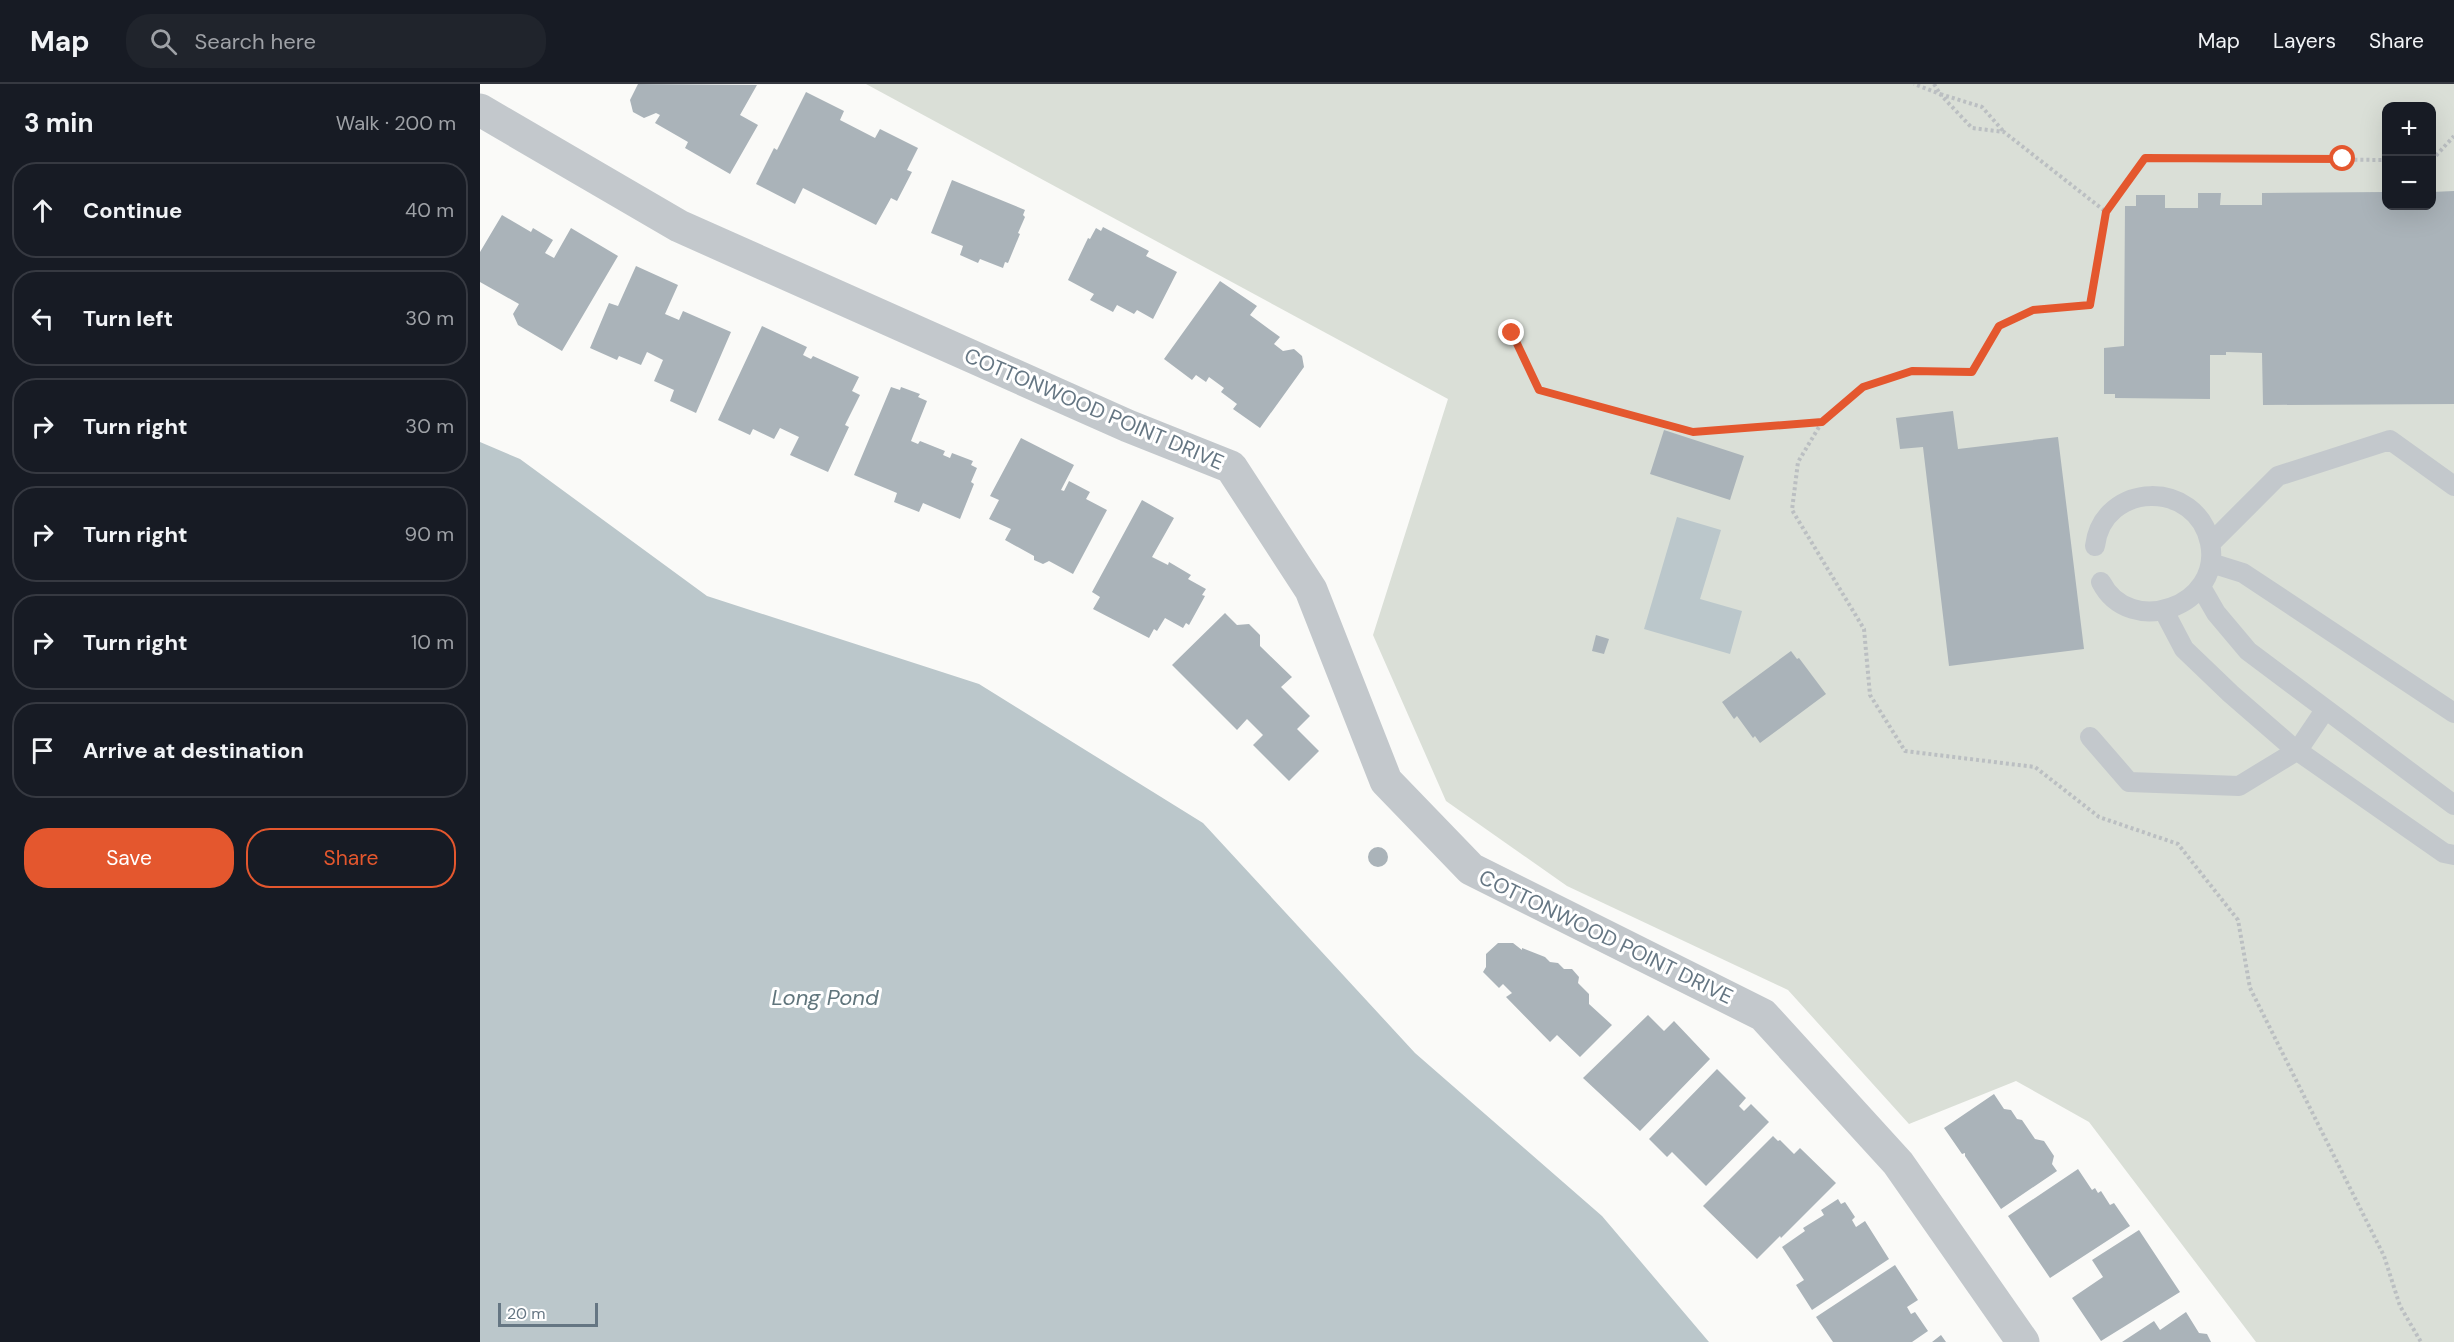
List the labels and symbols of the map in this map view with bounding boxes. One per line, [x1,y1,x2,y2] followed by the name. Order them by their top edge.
[2329,145,2355,171] route start
[1498,319,1524,345] route end
[960,342,1228,476] street label: COTTONWOOD POINT DRIVE
[1474,863,1738,1011] street label: COTTONWOOD POINT DRIVE
[771,983,879,1012] water label: Long Pond
[498,1300,598,1328] scale bar

